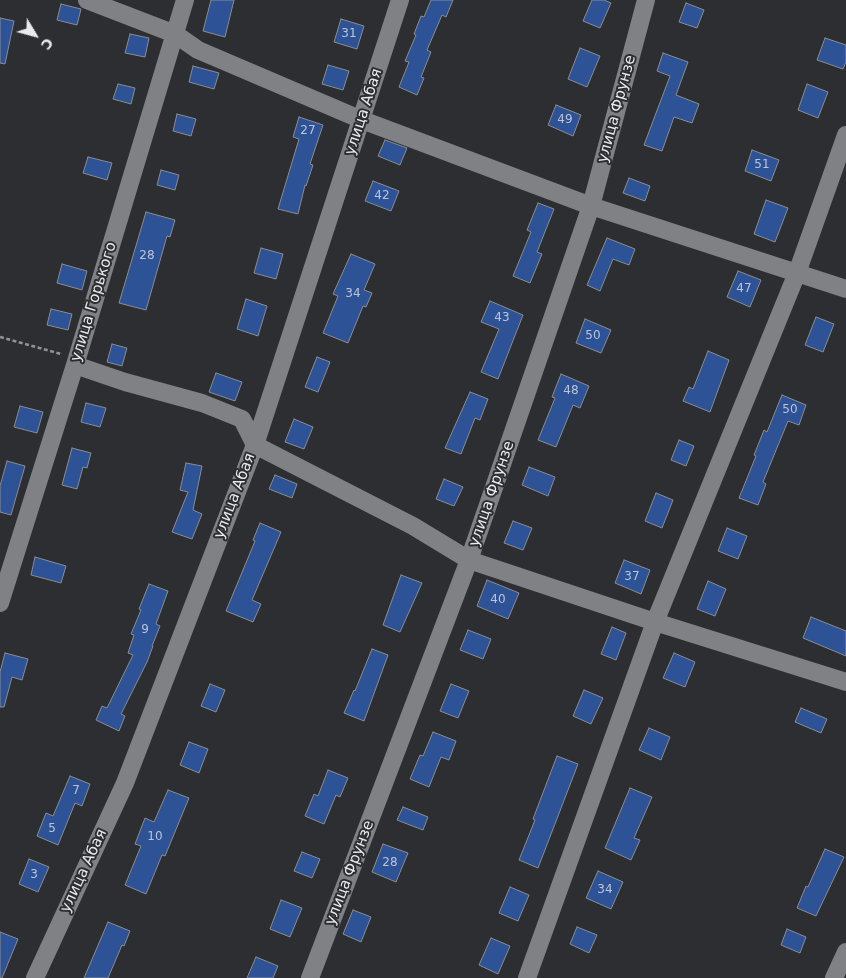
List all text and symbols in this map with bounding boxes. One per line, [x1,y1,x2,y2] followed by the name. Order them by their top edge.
[10,10,60,60] north arrow
[341,27,357,41] house number: 31
[37,35,56,53] text: С
[594,53,640,165] street label: улица Фрунзе
[342,66,386,158] street label: улица Абая
[557,113,573,127] house number: 49
[300,124,316,138] house number: 27
[754,158,770,172] house number: 51
[374,189,390,203] house number: 42
[67,240,121,364] street label: улица Горького
[139,249,155,263] house number: 28
[736,282,752,296] house number: 47
[345,287,361,301] house number: 34
[494,311,510,325] house number: 43
[585,329,601,343] house number: 50
[563,384,579,398] house number: 48
[782,403,798,417] house number: 50
[465,439,519,549] street label: улица Фрунзе
[210,451,260,541] street label: улица Абая
[624,570,640,584] house number: 37
[490,593,506,607] house number: 40
[141,623,149,637] house number: 9
[72,784,80,798] house number: 7
[322,818,378,928] street label: улица Фрунзе
[48,822,56,836] house number: 5
[57,826,111,916] street label: улица Абая
[147,830,163,844] house number: 10
[382,856,398,870] house number: 28
[30,868,38,882] house number: 3
[597,883,613,897] house number: 34

